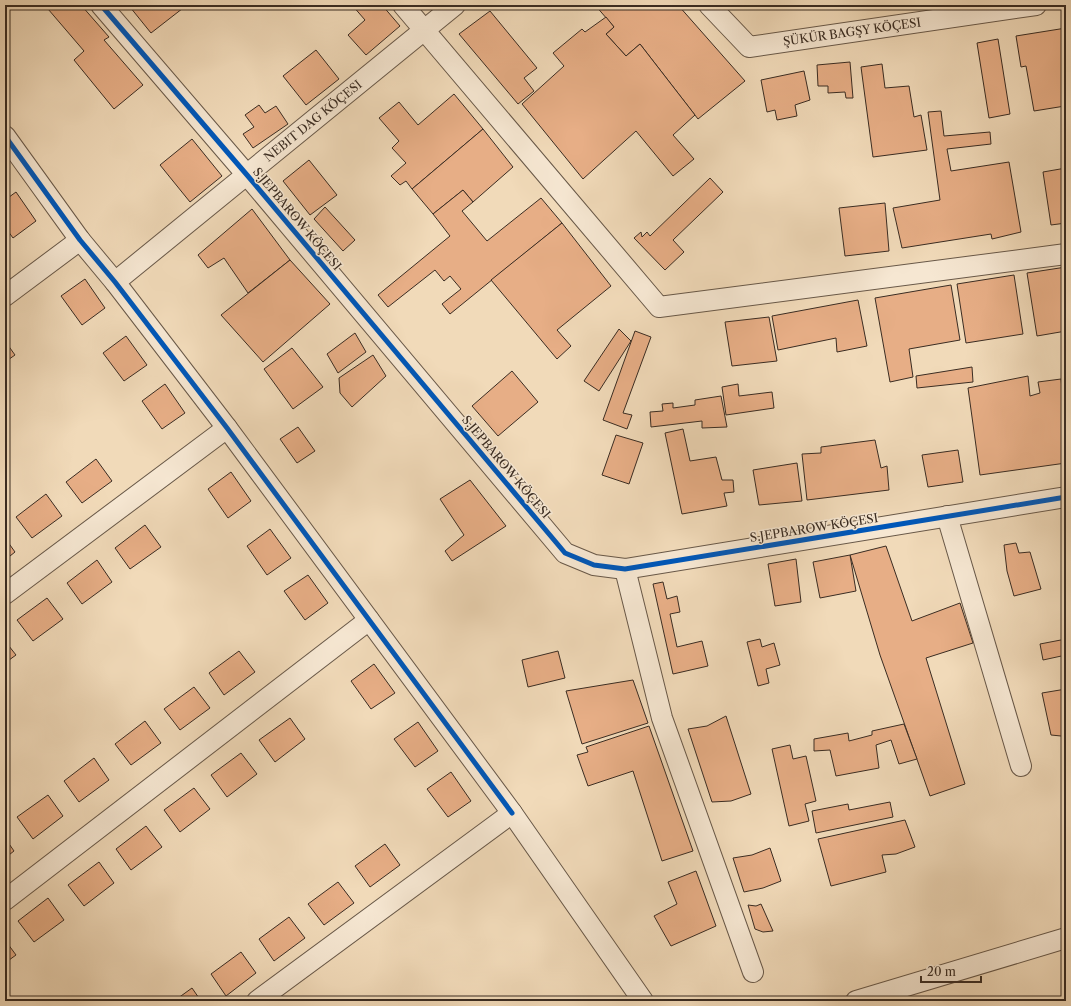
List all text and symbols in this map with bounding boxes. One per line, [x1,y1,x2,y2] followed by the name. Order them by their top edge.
[782,13,922,49] street label: ŞÜKÜR BAGŞY KÖÇESI
[260,76,365,165] street label: NEBIT DAG KÖÇESI
[250,164,346,273] street label: S.JEPBAROW KÖÇESI
[459,412,555,521] street label: S.JEPBAROW KÖÇESI
[749,509,879,545] street label: S.JEPBAROW KÖÇESI
[921,958,981,984] scale bar
[927,964,956,979] text: 20 m

